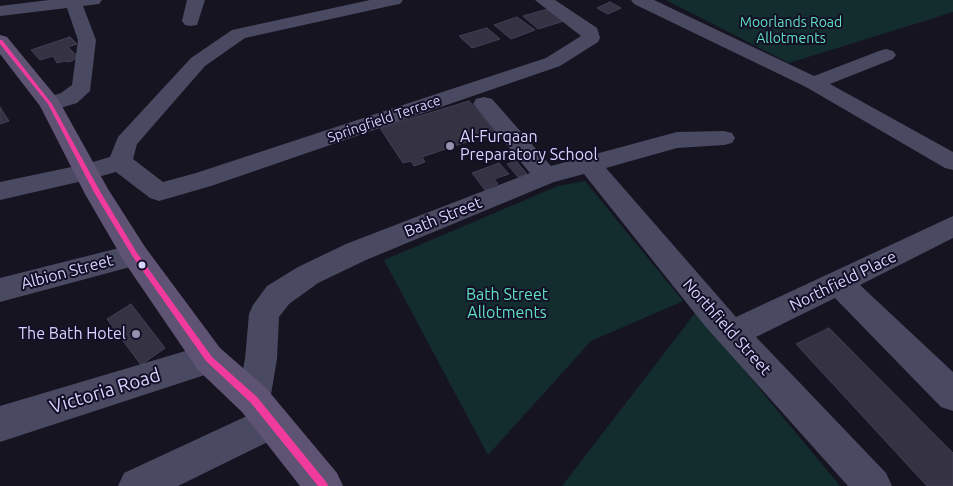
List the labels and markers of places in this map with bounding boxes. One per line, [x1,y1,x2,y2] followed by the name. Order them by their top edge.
[460,127,598,165] place label: Al-Furqaan Preparatory School
[444,140,456,152] marker: Al-Furqaan Preparatory School
[137,260,147,270] unlabelled marker
[18,324,126,344] place label: The Bath Hotel
[130,328,142,340] marker: The Bath Hotel

